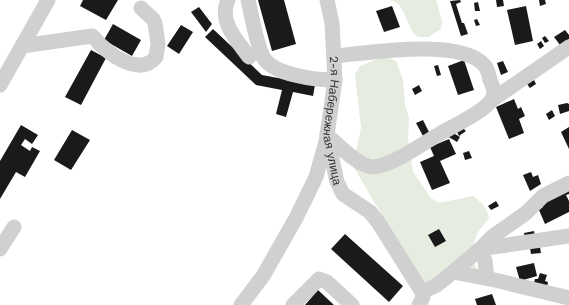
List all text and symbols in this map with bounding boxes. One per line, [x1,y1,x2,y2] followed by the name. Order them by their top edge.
[320,56,345,187] street label: 2-я Набережная улица

